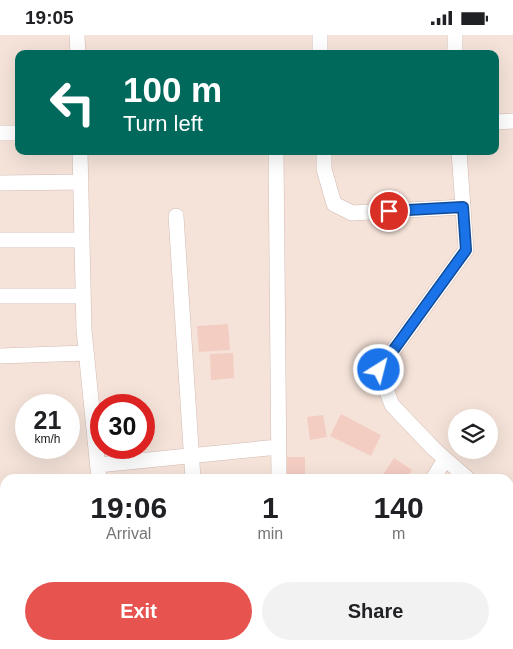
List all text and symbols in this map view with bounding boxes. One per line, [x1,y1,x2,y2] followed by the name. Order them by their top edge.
[25,7,74,28] text: 19:05
[40,70,105,135] icon: left
[123,70,222,109] text: 100 m
[123,111,203,136] text: Turn left
[368,190,410,232] pin
[375,197,403,225] icon: arrive
[352,343,404,395] position arrow
[90,394,155,459] speed limit sign: 30
[34,406,61,434] text: 21
[448,409,498,459] map controls
[448,409,498,459] button: layers
[34,432,61,446] text: km/h
[90,491,167,524] text: 19:06
[262,491,279,524] text: 1
[374,491,424,524] text: 140
[106,525,151,542] text: Arrival
[257,525,283,542] text: min
[392,525,405,542] text: m
[25,582,252,640] button: Exit
[262,582,489,640] button: Share

